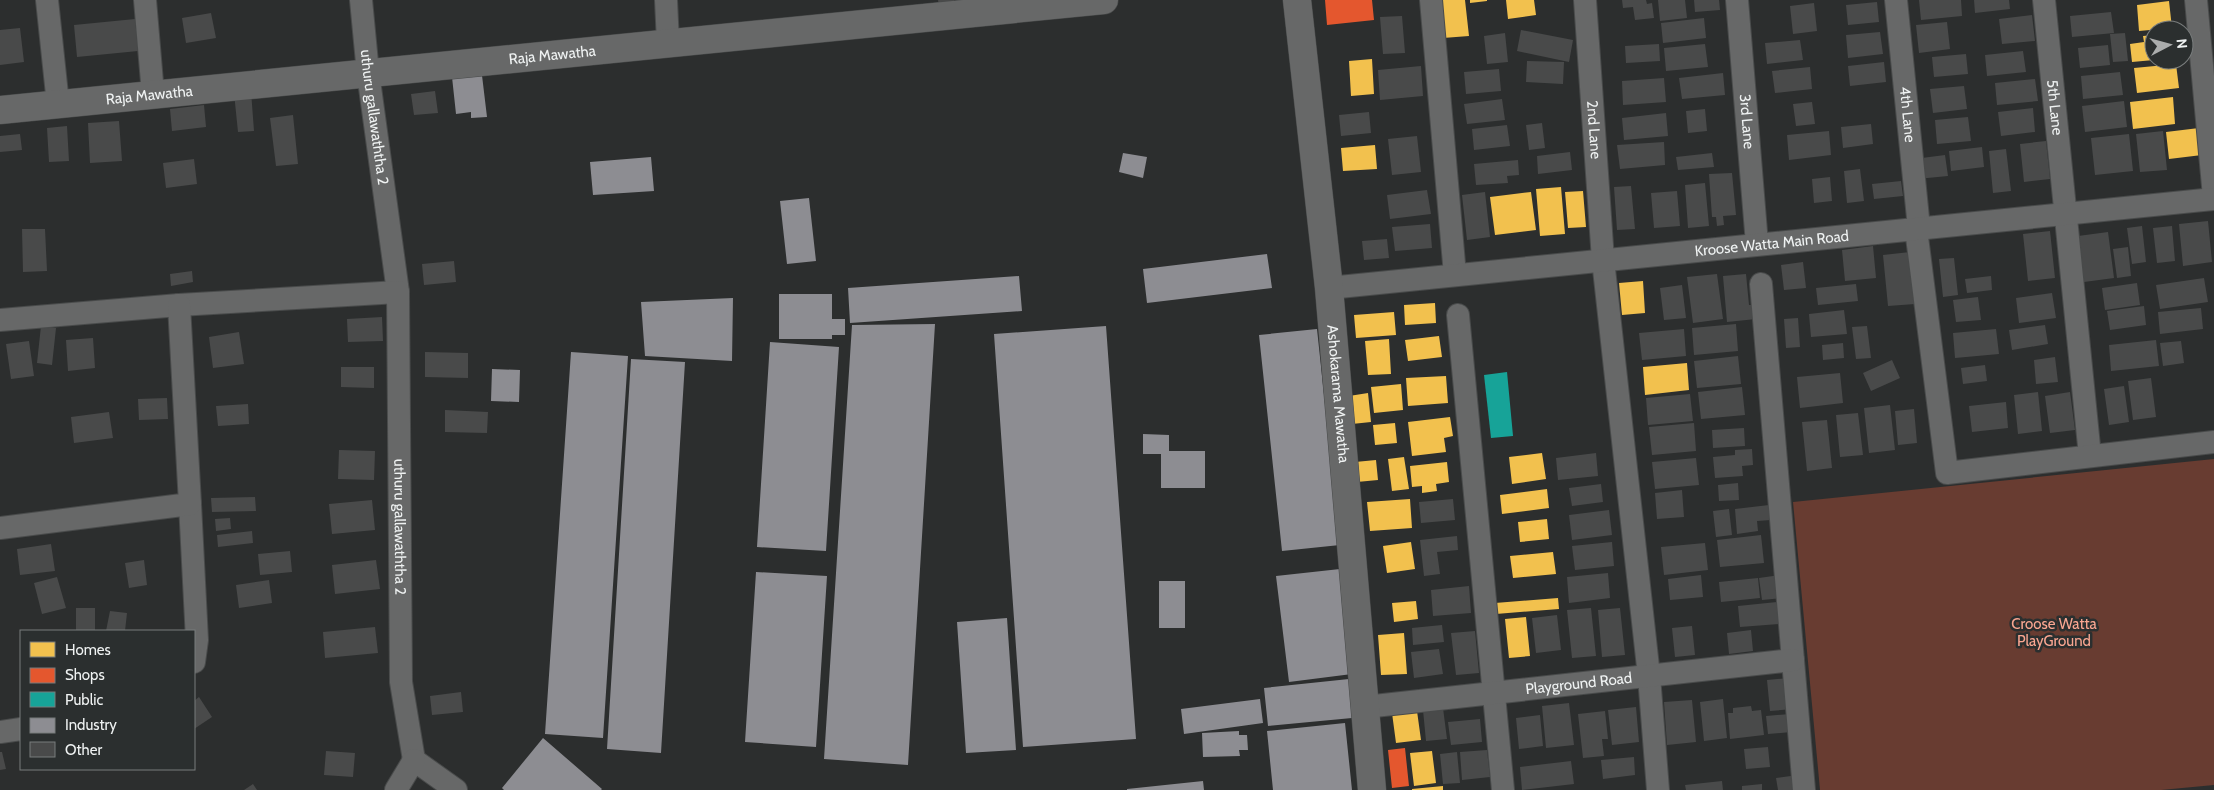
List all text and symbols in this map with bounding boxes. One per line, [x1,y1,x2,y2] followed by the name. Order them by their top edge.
[2144,20,2194,70] north arrow
[2172,38,2191,50] text: N
[508,42,597,68] street label: Raja Mawatha
[357,49,392,186] street label: uthuru gallawaththa 2
[2043,79,2067,136] street label: 5th Lane
[105,82,194,108] street label: Raja Mawatha
[1896,86,1919,144] street label: 4th Lane
[1736,93,1758,150] street label: 3rd Lane
[1583,100,1605,160] street label: 2nd Lane
[1694,227,1850,260] street label: Kroose Watta Main Road
[1323,324,1353,465] street label: Ashokarama Mawatha
[390,459,409,595] street label: uthuru gallawaththa 2
[2011,615,2097,650] park label: Croose Watta PlayGround
[20,630,195,770] legend
[65,641,111,659] text: Homes
[65,666,105,684] text: Shops
[1524,669,1633,698] street label: Playground Road
[65,691,103,709] text: Public
[65,716,117,734] text: Industry
[65,741,102,759] text: Other

